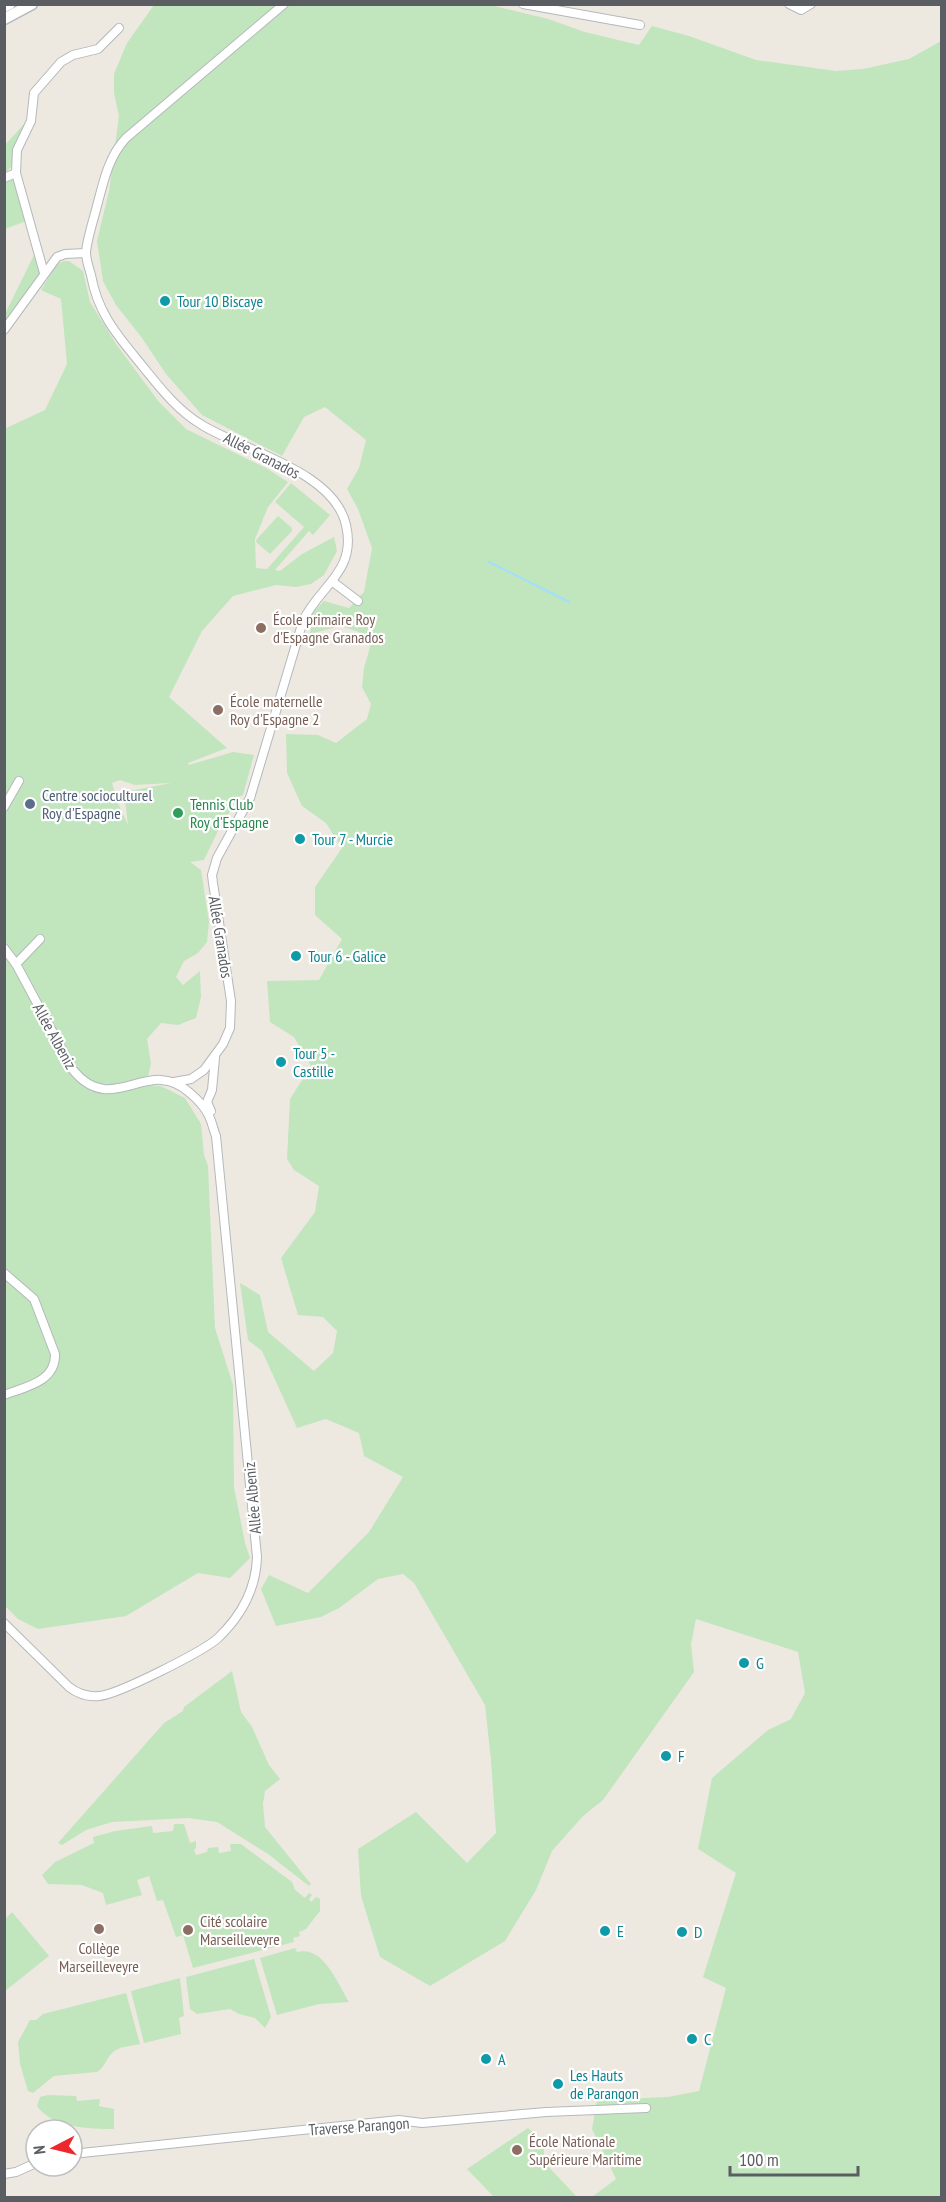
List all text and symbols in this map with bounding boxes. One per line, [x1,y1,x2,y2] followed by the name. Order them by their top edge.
[177,291,263,311] place label: Tour 10 Biscaye
[158,294,172,308] marker: Tour 10 Biscaye
[221,427,303,483] street label: Allée Granados
[273,609,384,647] place label: École primaire Roy d'Espagne Granados
[254,621,268,635] marker: École primaire Roy d'Espagne Granados
[230,691,323,729] place label: École maternelle Roy d'Espagne 2
[211,703,225,717] marker: École maternelle Roy d'Espagne 2
[42,785,152,823] place label: Centre socioculturel Roy d'Espagne
[190,794,269,832] place label: Tennis Club Roy d'Espagne
[23,797,37,811] marker: Centre socioculturel Roy d'Espagne
[171,806,185,820] marker: Tennis Club Roy d'Espagne
[312,829,393,849] place label: Tour 7 - Murcie
[293,832,307,846] marker: Tour 7 - Murcie
[205,895,237,979] street label: Allée Granados
[308,946,386,966] place label: Tour 6 - Galice
[289,949,303,963] marker: Tour 6 - Galice
[29,1000,81,1073] street label: Allée Albeniz
[293,1043,335,1081] place label: Tour 5 - Castille
[274,1055,288,1069] marker: Tour 5 - Castille
[239,1461,265,1535] street label: Allée Albeniz
[756,1653,764,1673] place label: G
[737,1656,751,1670] marker: G
[678,1746,685,1766] place label: F
[659,1749,673,1763] marker: F
[200,1911,280,1949] place label: Cité scolaire Marseilleveyre
[617,1921,624,1941] place label: E
[92,1922,106,1936] marker: Collège Marseilleveyre
[694,1922,702,1942] place label: D
[181,1923,195,1937] marker: Cité scolaire Marseilleveyre
[598,1924,612,1938] marker: E
[675,1925,689,1939] marker: D
[59,1938,139,1976] place label: Collège Marseilleveyre
[704,2029,711,2049] place label: C
[685,2032,699,2046] marker: C
[498,2049,506,2069] place label: A
[479,2052,493,2066] marker: A
[570,2065,639,2103] place label: Les Hauts de Parangon
[551,2077,565,2091] marker: Les Hauts de Parangon
[308,2113,410,2139] street label: Traverse Parangon
[24,2118,84,2178] north arrow
[529,2131,642,2169] place label: École Nationale Supérieure Maritime
[730,2139,858,2177] scale bar
[510,2143,524,2157] marker: École Nationale Supérieure Maritime
[29,2144,50,2155] text: N
[739,2148,779,2171] text: 100 m

